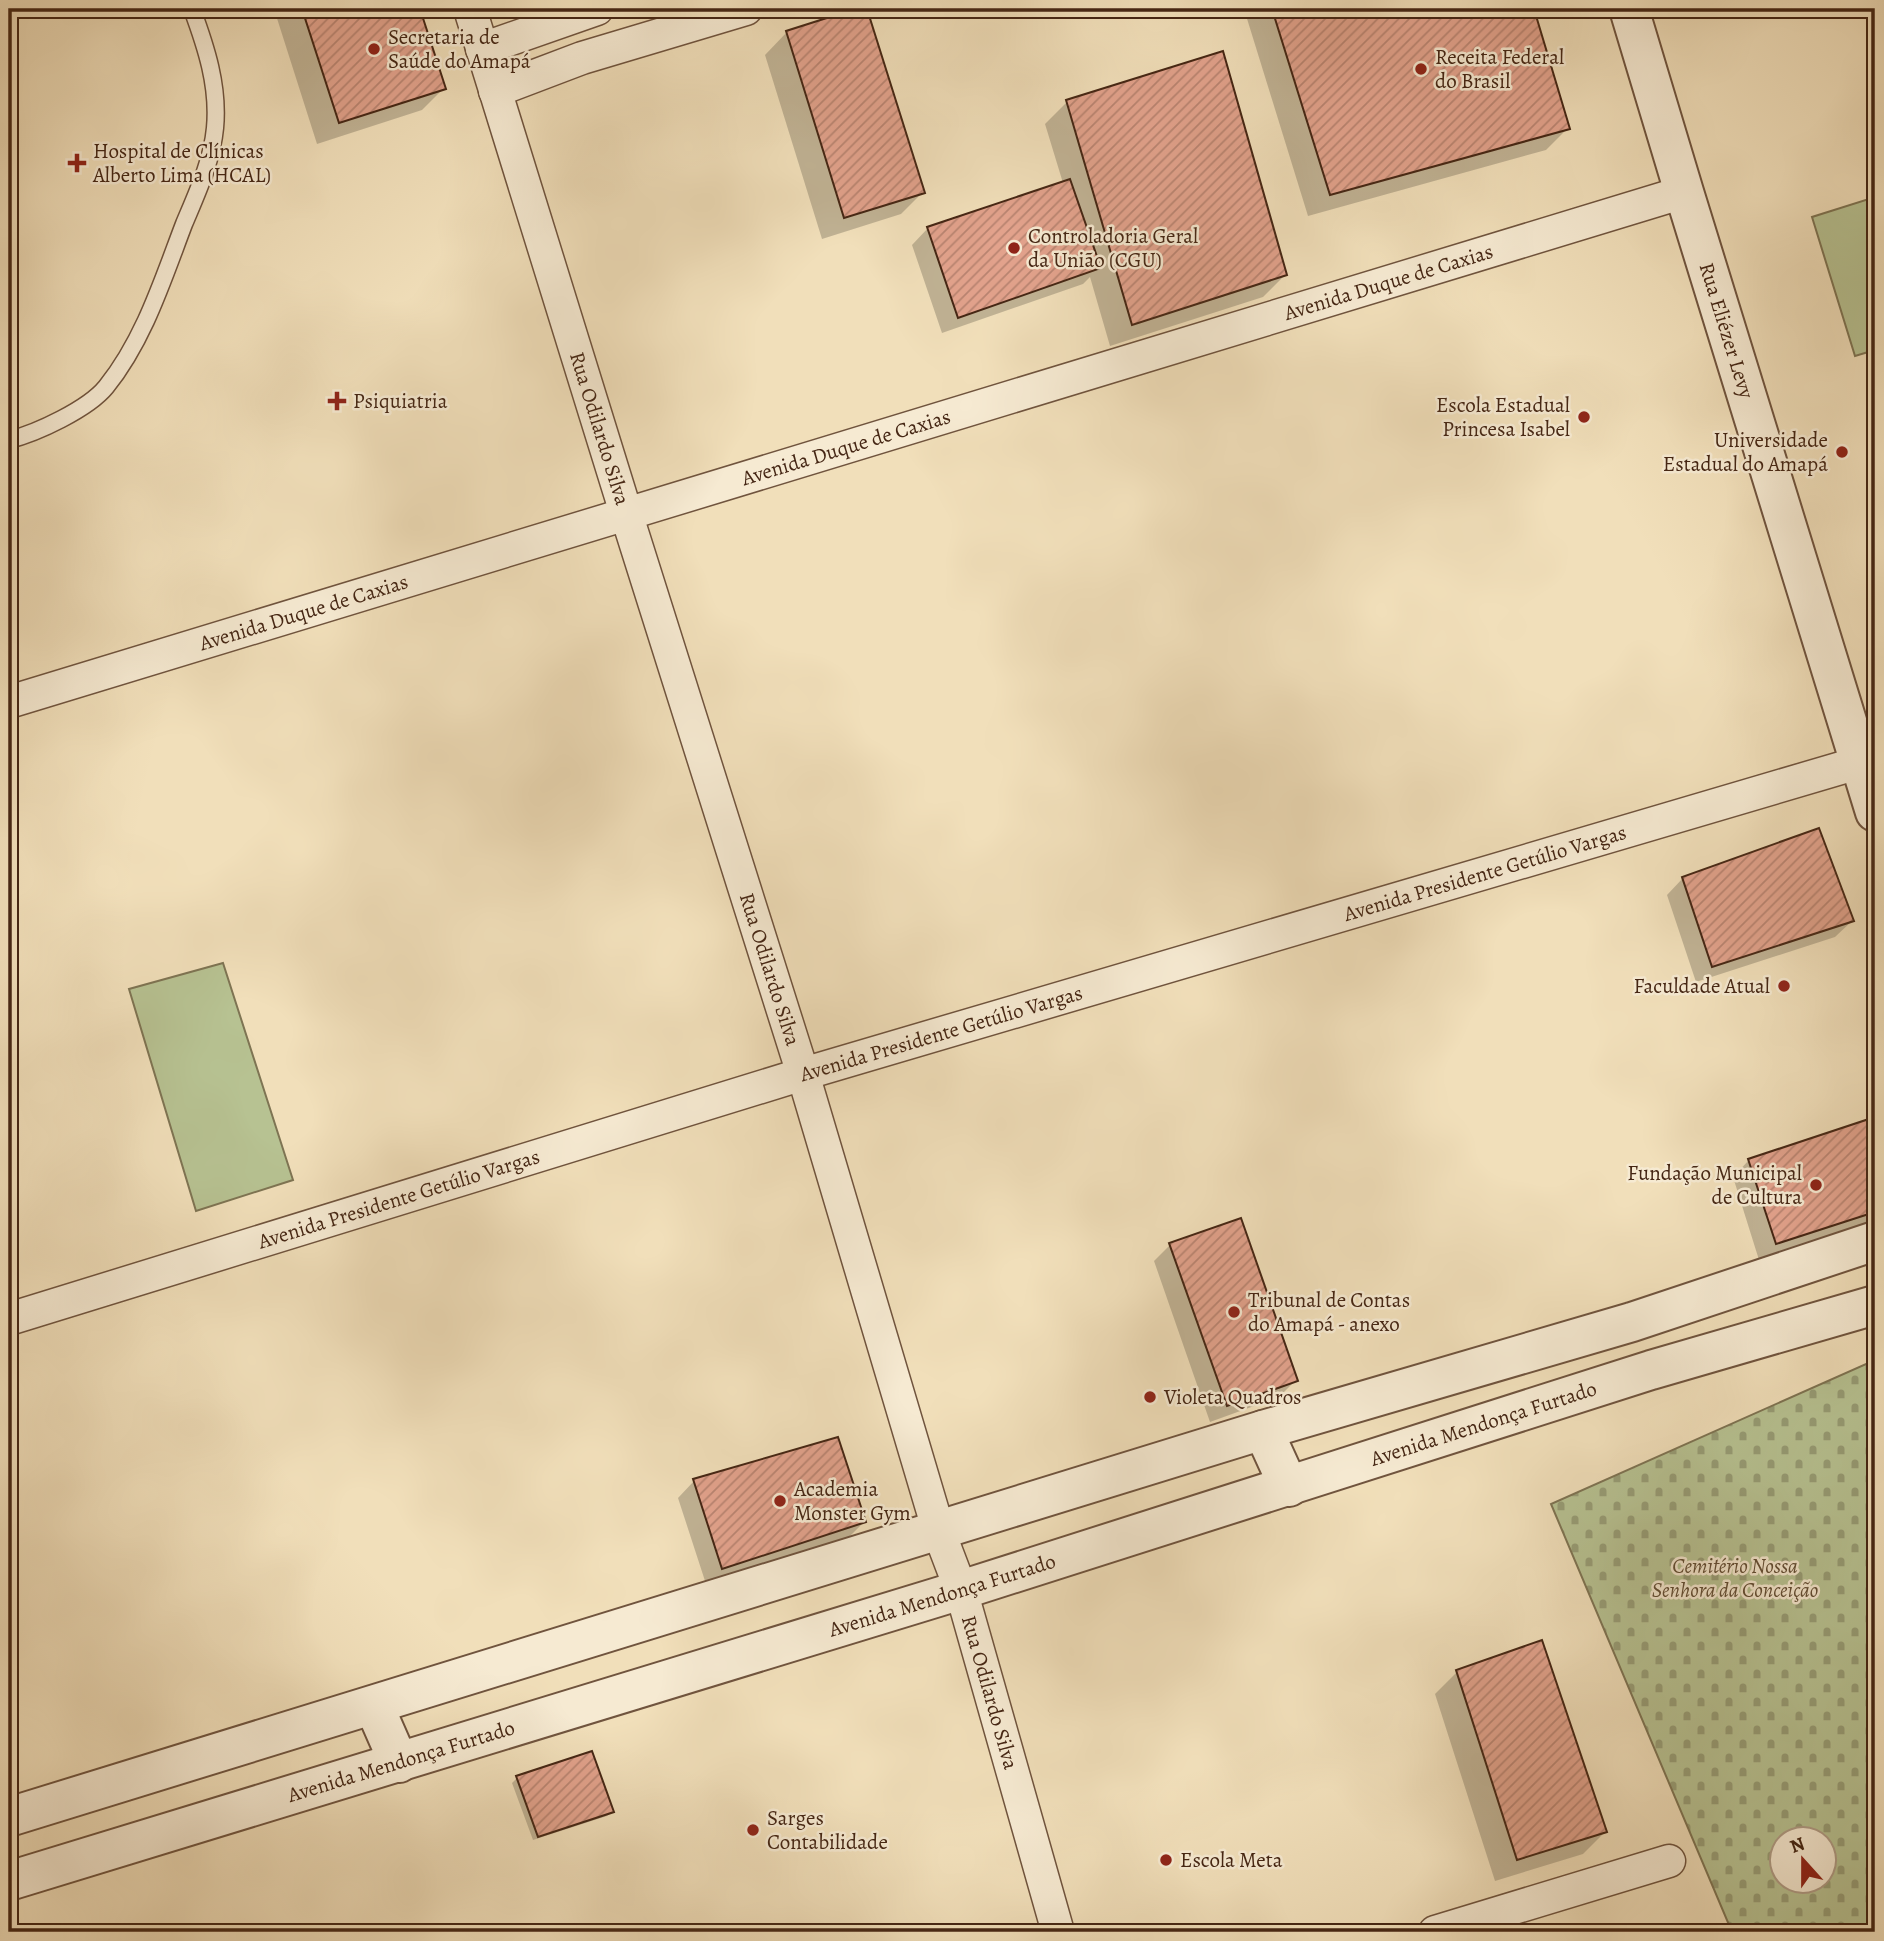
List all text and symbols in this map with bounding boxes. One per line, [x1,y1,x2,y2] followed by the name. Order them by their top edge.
[388,23,531,75] place label: Secretaria de Saúde do Amapá
[366,41,382,57] marker: Secretaria de Saúde do Amapá
[1435,43,1564,95] place label: Receita Federal do Brasil
[1413,61,1429,77] marker: Receita Federal do Brasil
[92,137,271,189] place label: Hospital de Clínicas Alberto Lima (HCAL)
[67,153,87,173] marker: Hospital de Clínicas Alberto Lima (HCAL)
[1028,222,1198,274] place label: Controladoria Geral da União (CGU)
[1280,237,1496,327] street label: Avenida Duque de Caxias
[1006,240,1022,256] marker: Controladoria Geral da União (CGU)
[1693,259,1761,402] street label: Rua Eliézer Levy
[563,348,637,509] street label: Rua Odilardo Silva
[353,387,448,415] place label: Psiquiatria
[327,391,347,411] marker: Psiquiatria
[1436,391,1570,443] place label: Escola Estadual Princesa Isabel
[737,402,954,492] street label: Avenida Duque de Caxias
[1576,409,1592,425] marker: Escola Estadual Princesa Isabel
[1663,426,1828,478] place label: Universidade Estadual do Amapá
[1834,444,1850,460] marker: Universidade Estadual do Amapá
[195,567,411,658] street label: Avenida Duque de Caxias
[1339,818,1630,928] street label: Avenida Presidente Getúlio Vargas
[733,889,807,1049] street label: Rua Odilardo Silva
[1634,972,1770,1000] place label: Faculdade Atual
[796,978,1086,1088] street label: Avenida Presidente Getúlio Vargas
[1776,978,1792,994] marker: Faculdade Atual
[254,1142,543,1256] street label: Avenida Presidente Getúlio Vargas
[1627,1159,1802,1211] place label: Fundação Municipal de Cultura
[1808,1177,1824,1193] marker: Fundação Municipal de Cultura
[1248,1286,1410,1338] place label: Tribunal de Contas do Amapá - anexo
[1226,1304,1242,1320] marker: Tribunal de Contas do Amapá - anexo
[1366,1374,1600,1473] street label: Avenida Mendonça Furtado
[1163,1383,1302,1411] place label: Violeta Quadros
[1142,1389,1158,1405] marker: Violeta Quadros
[793,1475,911,1527] place label: Academia Monster Gym
[772,1493,788,1509] marker: Academia Monster Gym
[825,1547,1059,1644] street label: Avenida Mendonça Furtado
[1652,1552,1818,1604] park label: Cemitério Nossa Senhora da Conceição
[955,1612,1025,1773] street label: Rua Odilardo Silva
[283,1713,518,1809] street label: Avenida Mendonça Furtado
[767,1804,888,1856] place label: Sarges Contabilidade
[745,1822,761,1838] marker: Sarges Contabilidade
[1769,1826,1839,1896] north arrow
[1786,1830,1809,1860] text: N
[1180,1846,1283,1874] place label: Escola Meta
[1158,1852,1174,1868] marker: Escola Meta

